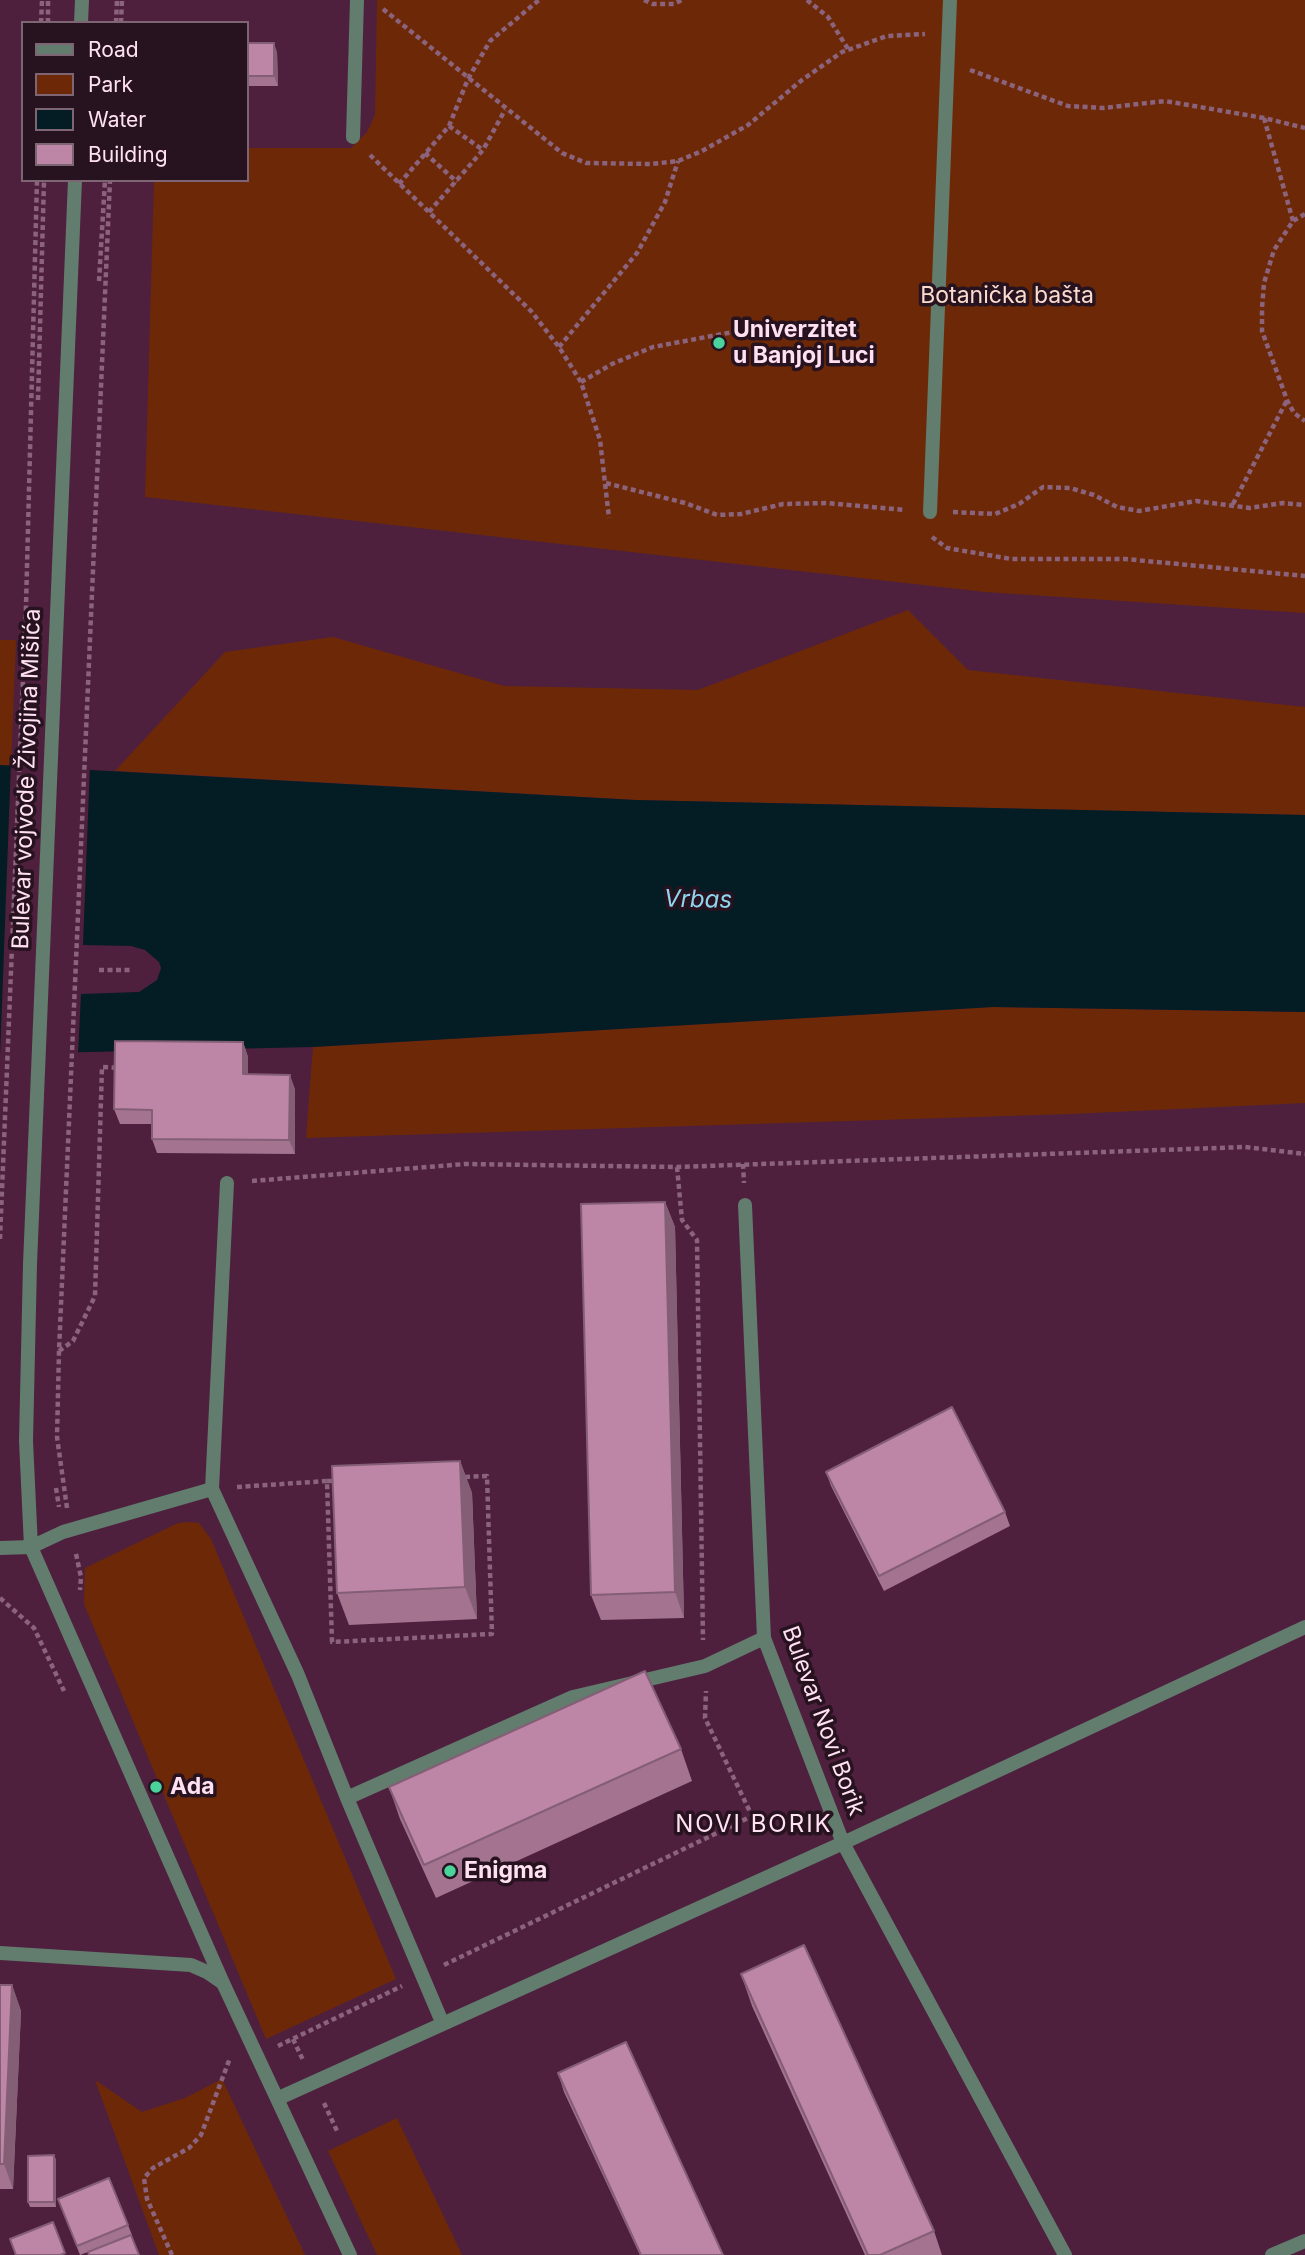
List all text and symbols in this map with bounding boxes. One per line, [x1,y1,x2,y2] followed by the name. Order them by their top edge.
[21,21,248,182] legend
[88,37,139,62] text: Road
[88,72,133,97] text: Park
[88,107,146,132] text: Water
[88,142,168,167] text: Building
[920,282,1094,310] park label: Botanička bašta
[733,316,875,370] place label: Univerzitet u Banjoj Luci
[711,335,727,351] marker: Univerzitet u Banjoj Luci
[7,608,47,950] street label: Bulevar vojvode Živojina Mišića
[664,885,732,915] water label: Vrbas
[776,1622,870,1820] street label: Bulevar Novi Borik
[170,1773,214,1801] place label: Ada
[148,1779,164,1795] marker: Ada
[677,1811,831,1839] district label: NOVI BORIK
[464,1857,547,1885] place label: Enigma
[442,1863,458,1879] marker: Enigma

